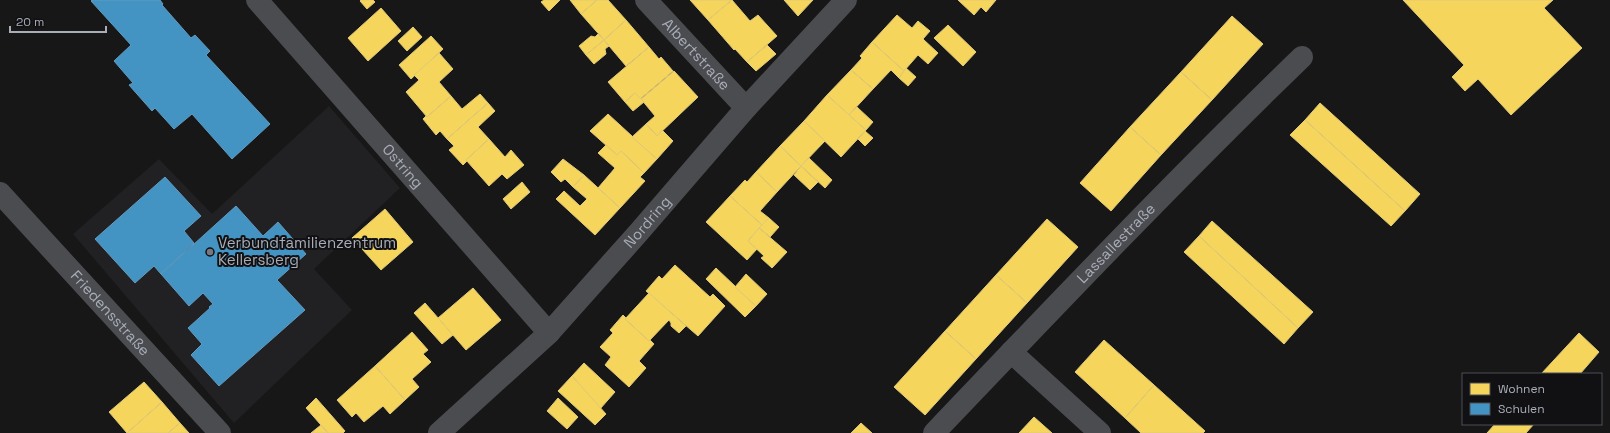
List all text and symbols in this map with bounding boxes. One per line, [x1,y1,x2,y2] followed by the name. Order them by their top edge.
[10,8,106,34] scale bar
[16,14,44,30] text: 20 m
[659,14,735,94] street label: Albertstraße
[379,140,428,192] street label: Ostring
[619,192,675,252] street label: Nordring
[1073,199,1159,287] street label: Lassallestraße
[218,233,396,269] place label: Verbundfamilienzentrum Kellersberg
[205,247,215,257] marker: Verbundfamilienzentrum Kellersberg
[67,266,154,359] street label: Friedensstraße
[1462,373,1602,425] legend
[1498,381,1545,397] text: Wohnen
[1498,401,1545,417] text: Schulen

